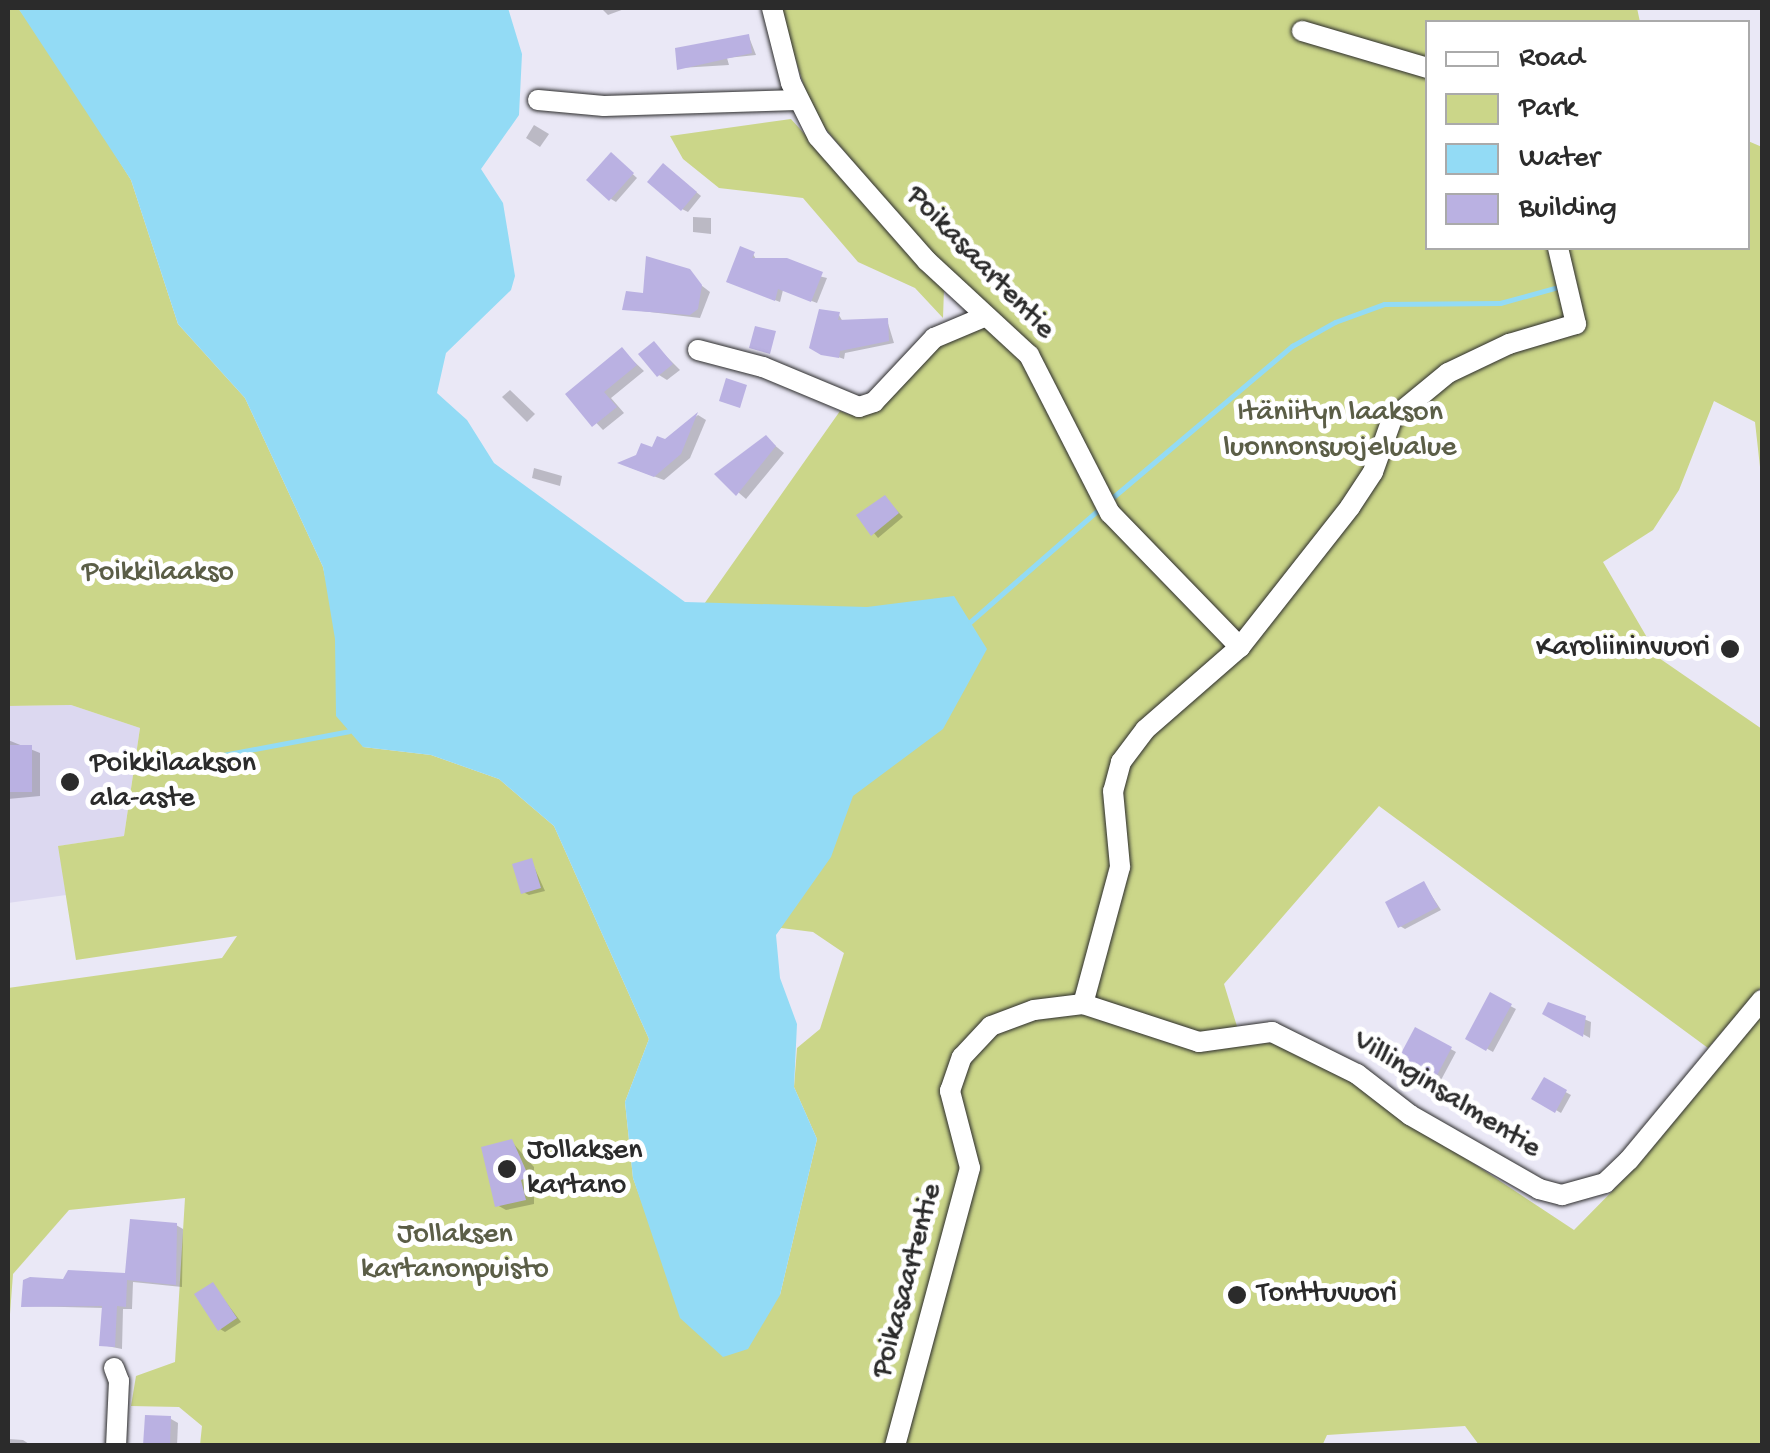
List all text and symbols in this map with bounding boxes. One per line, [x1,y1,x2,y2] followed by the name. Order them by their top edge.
[1425,20,1750,250] legend
[1519,42,1585,77] text: Road
[1519,92,1576,127] text: Park
[1519,142,1600,177] text: Water
[897,180,1061,348] street label: Poikasaartentie
[1519,192,1617,227] text: Building
[1224,396,1456,466] park label: Itäniityn laakson luonnonsuojelualue
[82,556,234,592] park label: Poikkilaakso
[1536,631,1710,667] place label: Karoliininvuori
[1719,638,1741,660] marker: Karoliininvuori
[90,747,256,818] place label: Poikkilaakson ala-aste
[59,771,81,793] marker: Poikkilaakson ala-aste
[1345,1024,1547,1168] street label: Villinginsalmentie
[527,1134,642,1204] place label: Jollaksen kartano
[496,1158,518,1180] marker: Jollaksen kartano
[866,1180,952,1382] street label: Poikasaartentie
[361,1218,549,1288] park label: Jollaksen kartanonpuisto
[1257,1277,1397,1313] place label: Tonttuvuori
[1226,1284,1248,1306] marker: Tonttuvuori

